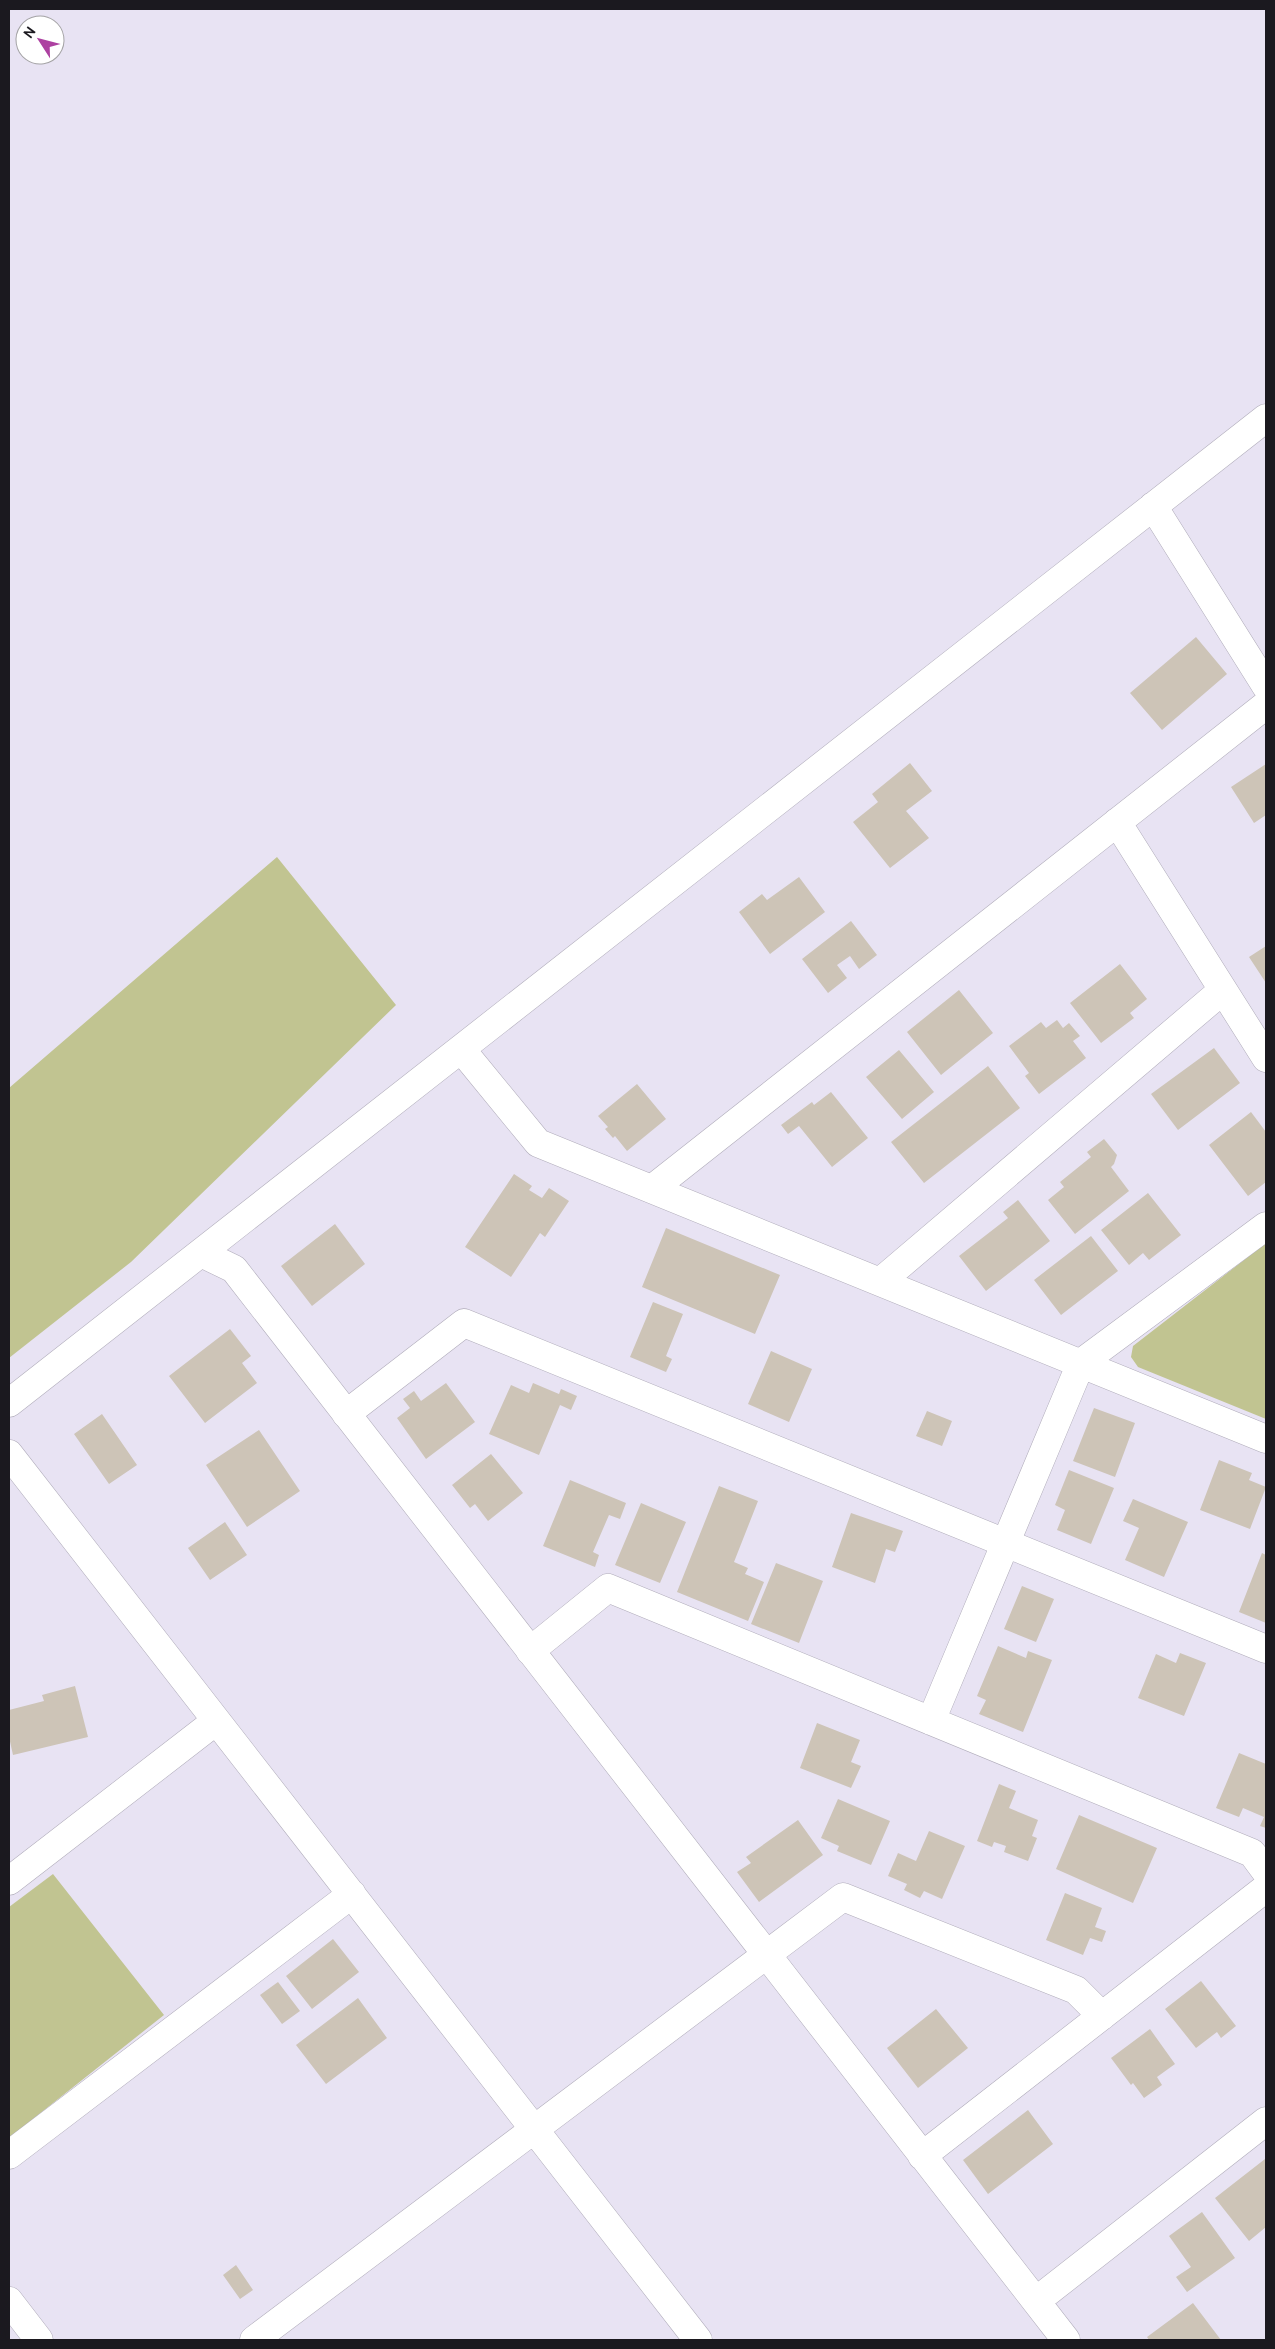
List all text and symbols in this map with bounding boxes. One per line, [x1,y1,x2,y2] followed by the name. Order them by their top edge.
[15,15,65,65] north arrow
[19,23,40,42] text: N

